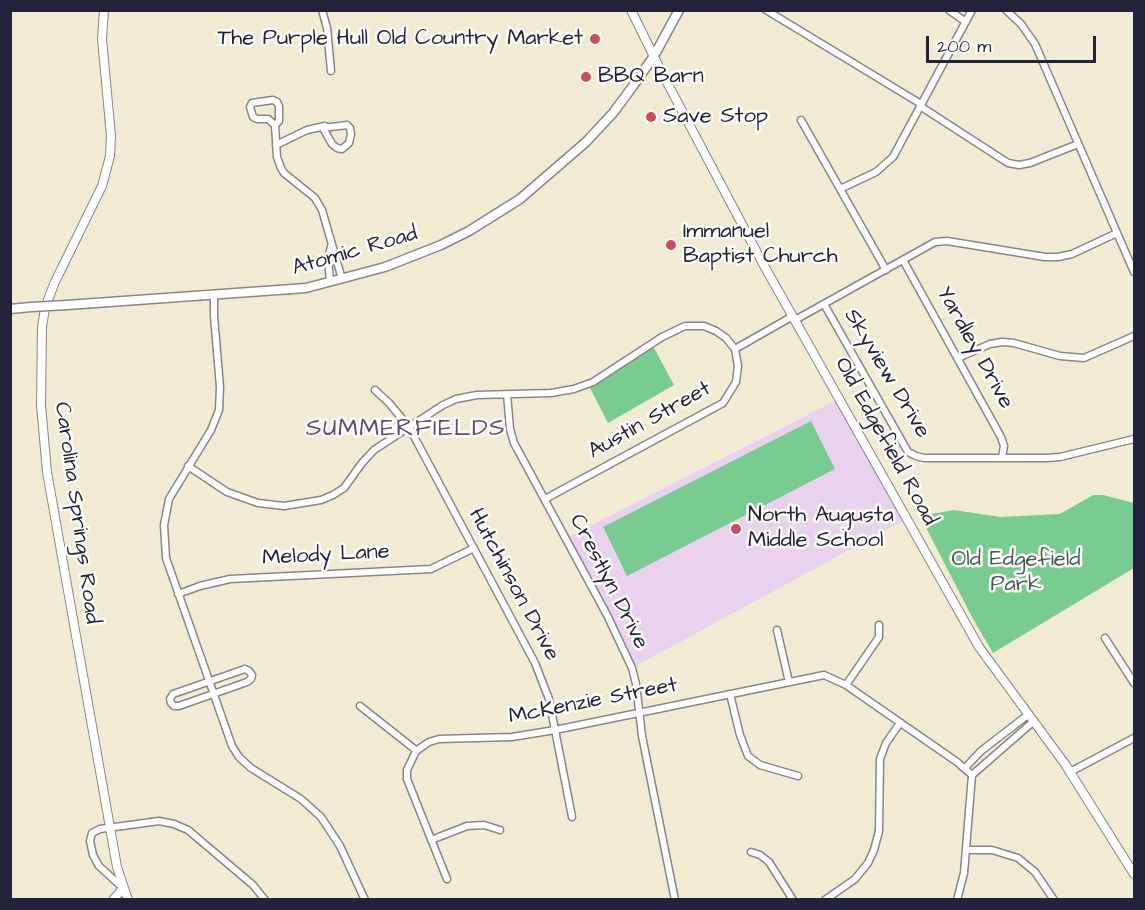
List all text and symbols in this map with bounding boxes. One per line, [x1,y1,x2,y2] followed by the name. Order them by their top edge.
[929,24,1098,62] scale bar
[218,26,583,52] place label: The Purple Hull Old Country Market
[588,32,602,46] marker: The Purple Hull Old Country Market
[937,34,991,59] text: 200 m
[598,64,704,90] place label: BBQ Barn
[579,70,593,84] marker: BBQ Barn
[663,104,768,130] place label: Save Stop
[644,110,658,124] marker: Save Stop
[683,219,838,270] place label: Immanuel Baptist Church
[289,222,421,282] street label: Atomic Road
[664,238,678,252] marker: Immanuel Baptist Church
[930,282,1018,414] street label: Yardley Drive
[837,305,935,443] street label: Skyview Drive
[828,353,942,531] street label: Old Edgefield Road
[584,376,716,466] street label: Austin Street
[47,400,105,626] street label: Carolina Springs Road
[306,416,506,444] district label: SUMMERFIELDS
[748,503,894,554] place label: North Augusta Middle School
[462,504,564,666] street label: Hutchinson Drive
[563,510,653,654] street label: Crestlyn Drive
[729,522,743,536] marker: North Augusta Middle School
[262,539,390,573] street label: Melody Lane
[952,547,1080,598] park label: Old Edgefield Park
[506,673,680,731] street label: McKenzie Street

